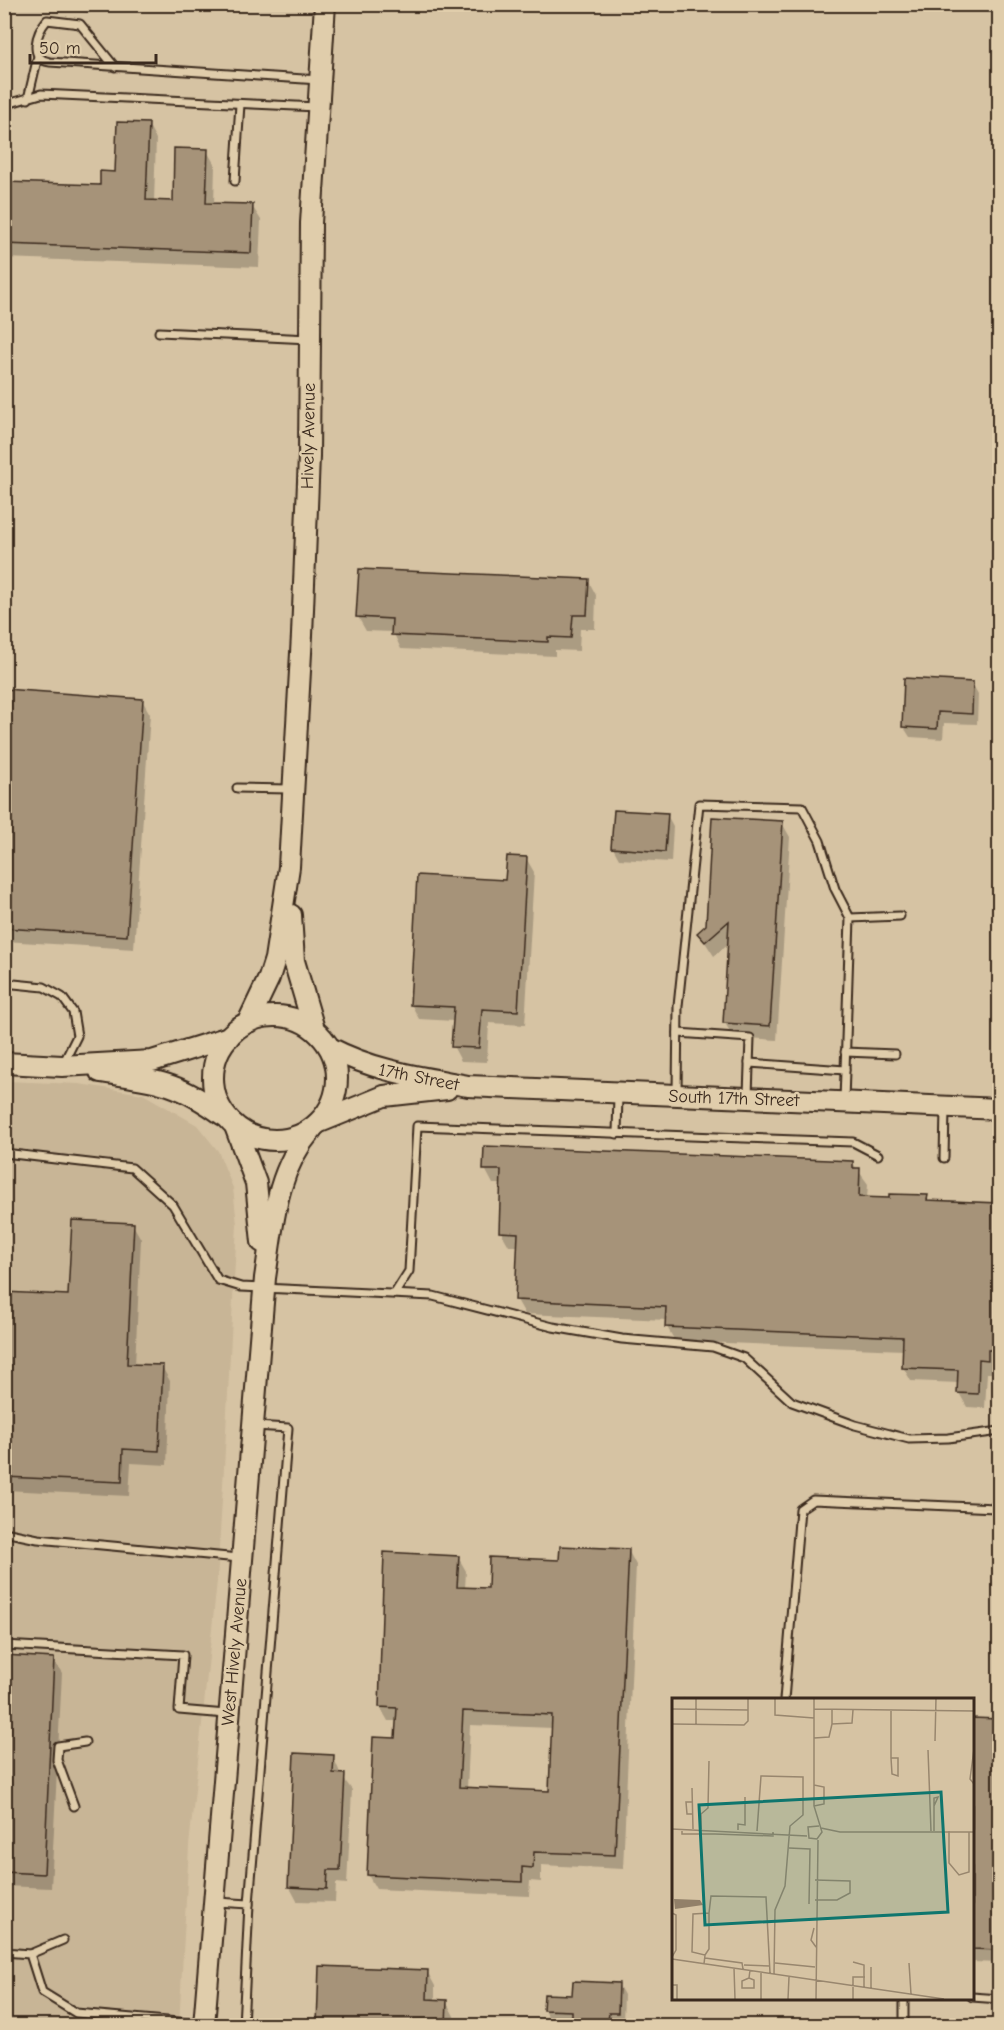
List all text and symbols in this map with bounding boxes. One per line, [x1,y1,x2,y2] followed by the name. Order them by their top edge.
[30,27,156,65] scale bar
[39,38,81,59] text: 50 m
[297,383,320,489] street label: Hively Avenue
[377,1059,462,1096] street label: 17th Street
[668,1086,801,1111] street label: South 17th Street
[218,1577,251,1727] street label: West Hively Avenue
[672,1698,974,2000] inset map

